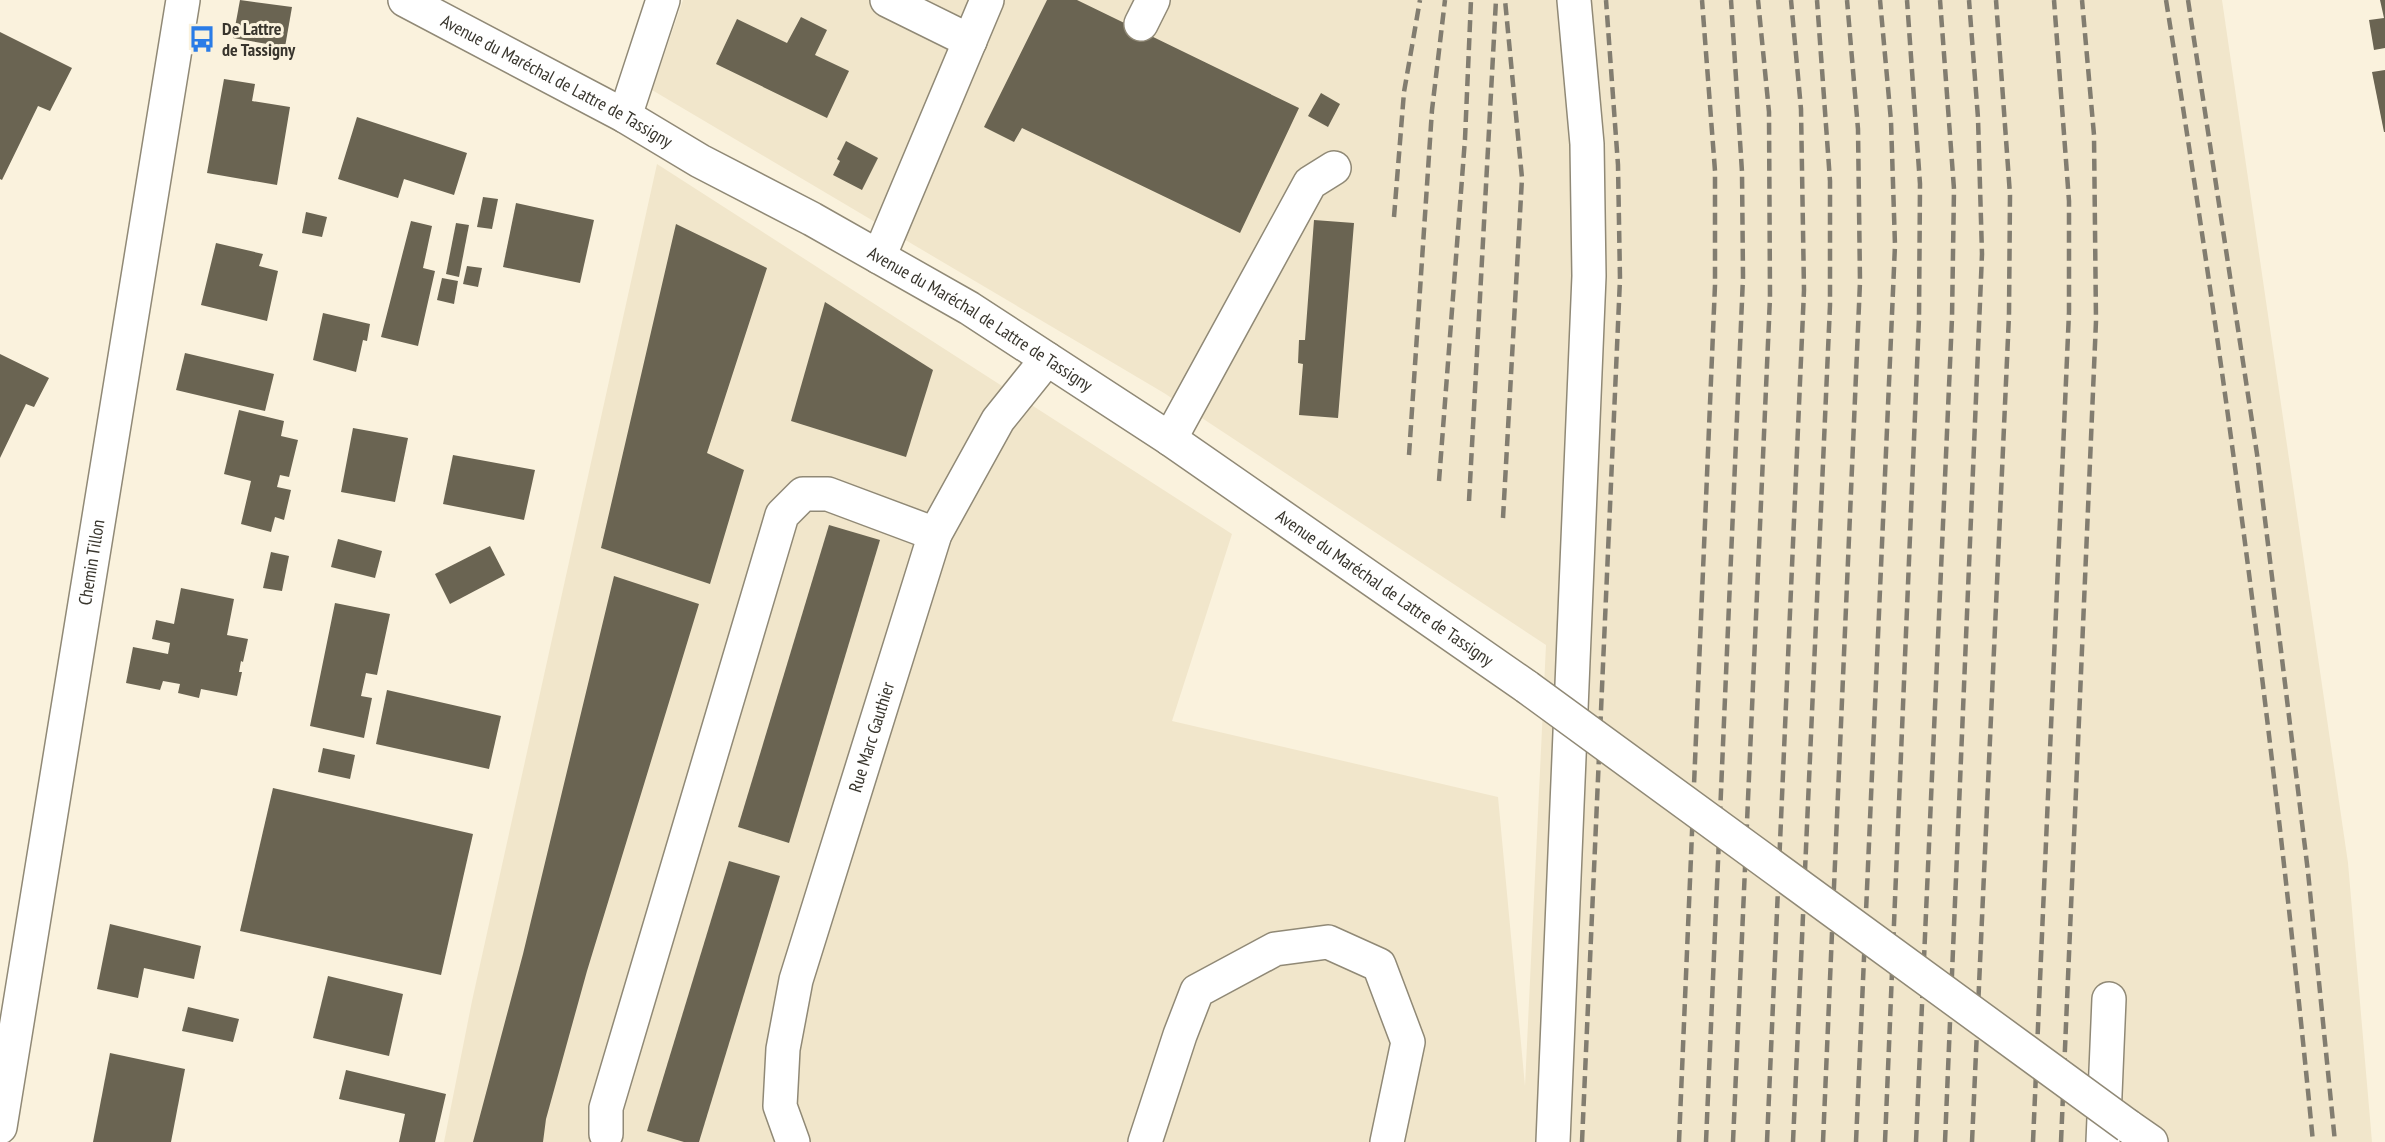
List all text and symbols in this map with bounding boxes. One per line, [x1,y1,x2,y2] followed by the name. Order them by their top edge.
[437,9,677,153] street label: Avenue du Maréchal de Lattre de Tassigny
[222,17,296,61] place label: De Lattre de Tassigny
[187,24,217,54] bus stop icon: De Lattre de Tassigny
[864,241,1097,397] street label: Avenue du Maréchal de Lattre de Tassigny
[1272,504,1498,671] street label: Avenue du Maréchal de Lattre de Tassigny
[73,518,109,607] street label: Chemin Tillon
[843,679,899,795] street label: Rue Marc Gauthier

